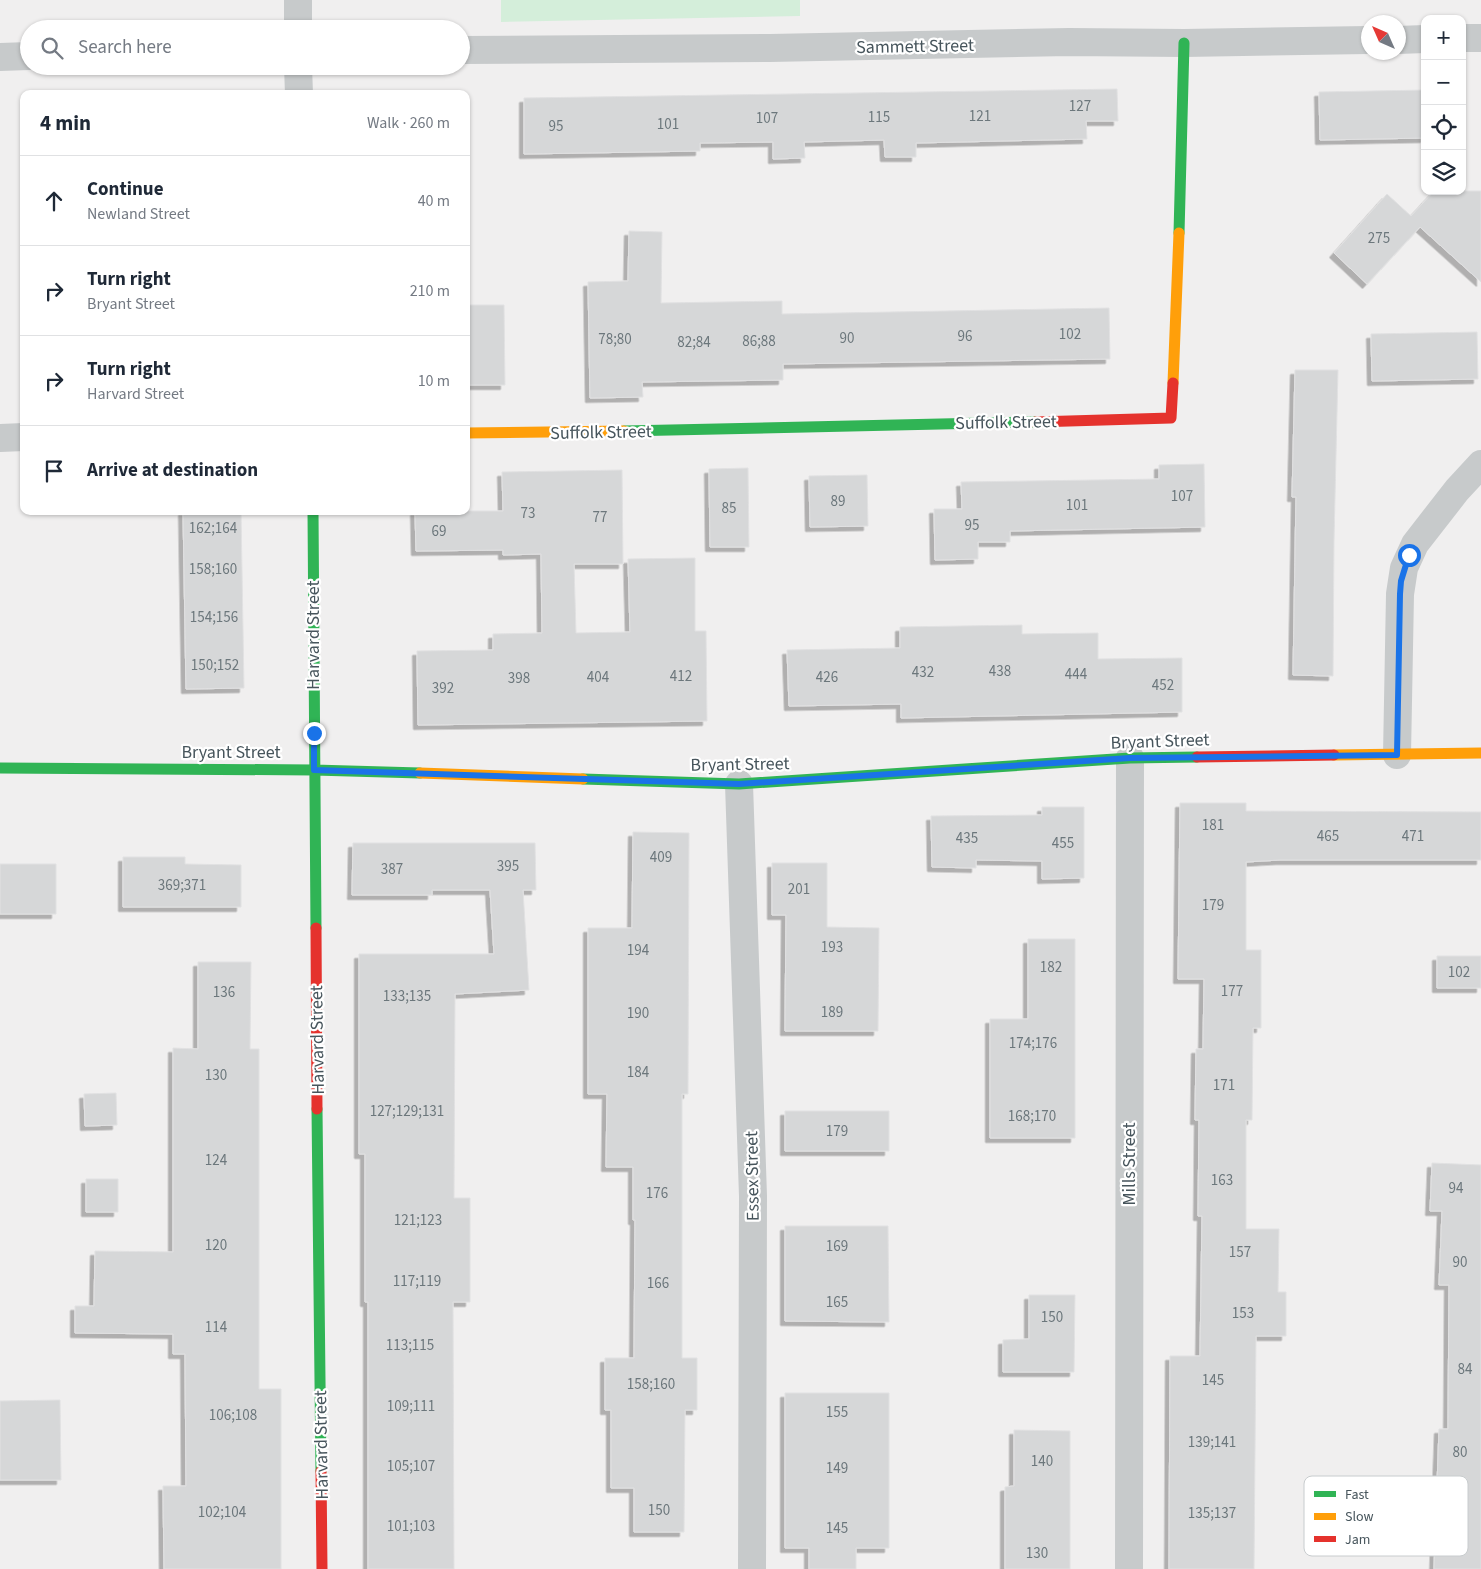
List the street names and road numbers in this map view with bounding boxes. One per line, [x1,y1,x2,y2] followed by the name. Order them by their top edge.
[856,33,974,60] street label: Sammett Street
[955,409,1057,436] street label: Suffolk Street
[550,419,652,446] street label: Suffolk Street
[301,580,326,690] street label: Harvard Street
[1110,727,1210,756] street label: Bryant Street
[181,740,281,765] street label: Bryant Street
[690,751,790,778] street label: Bryant Street
[304,985,331,1095] street label: Harvard Street
[1117,1123,1142,1205] street label: Mills Street
[739,1131,766,1221] street label: Essex Street
[308,1390,335,1500] street label: Harvard Street

